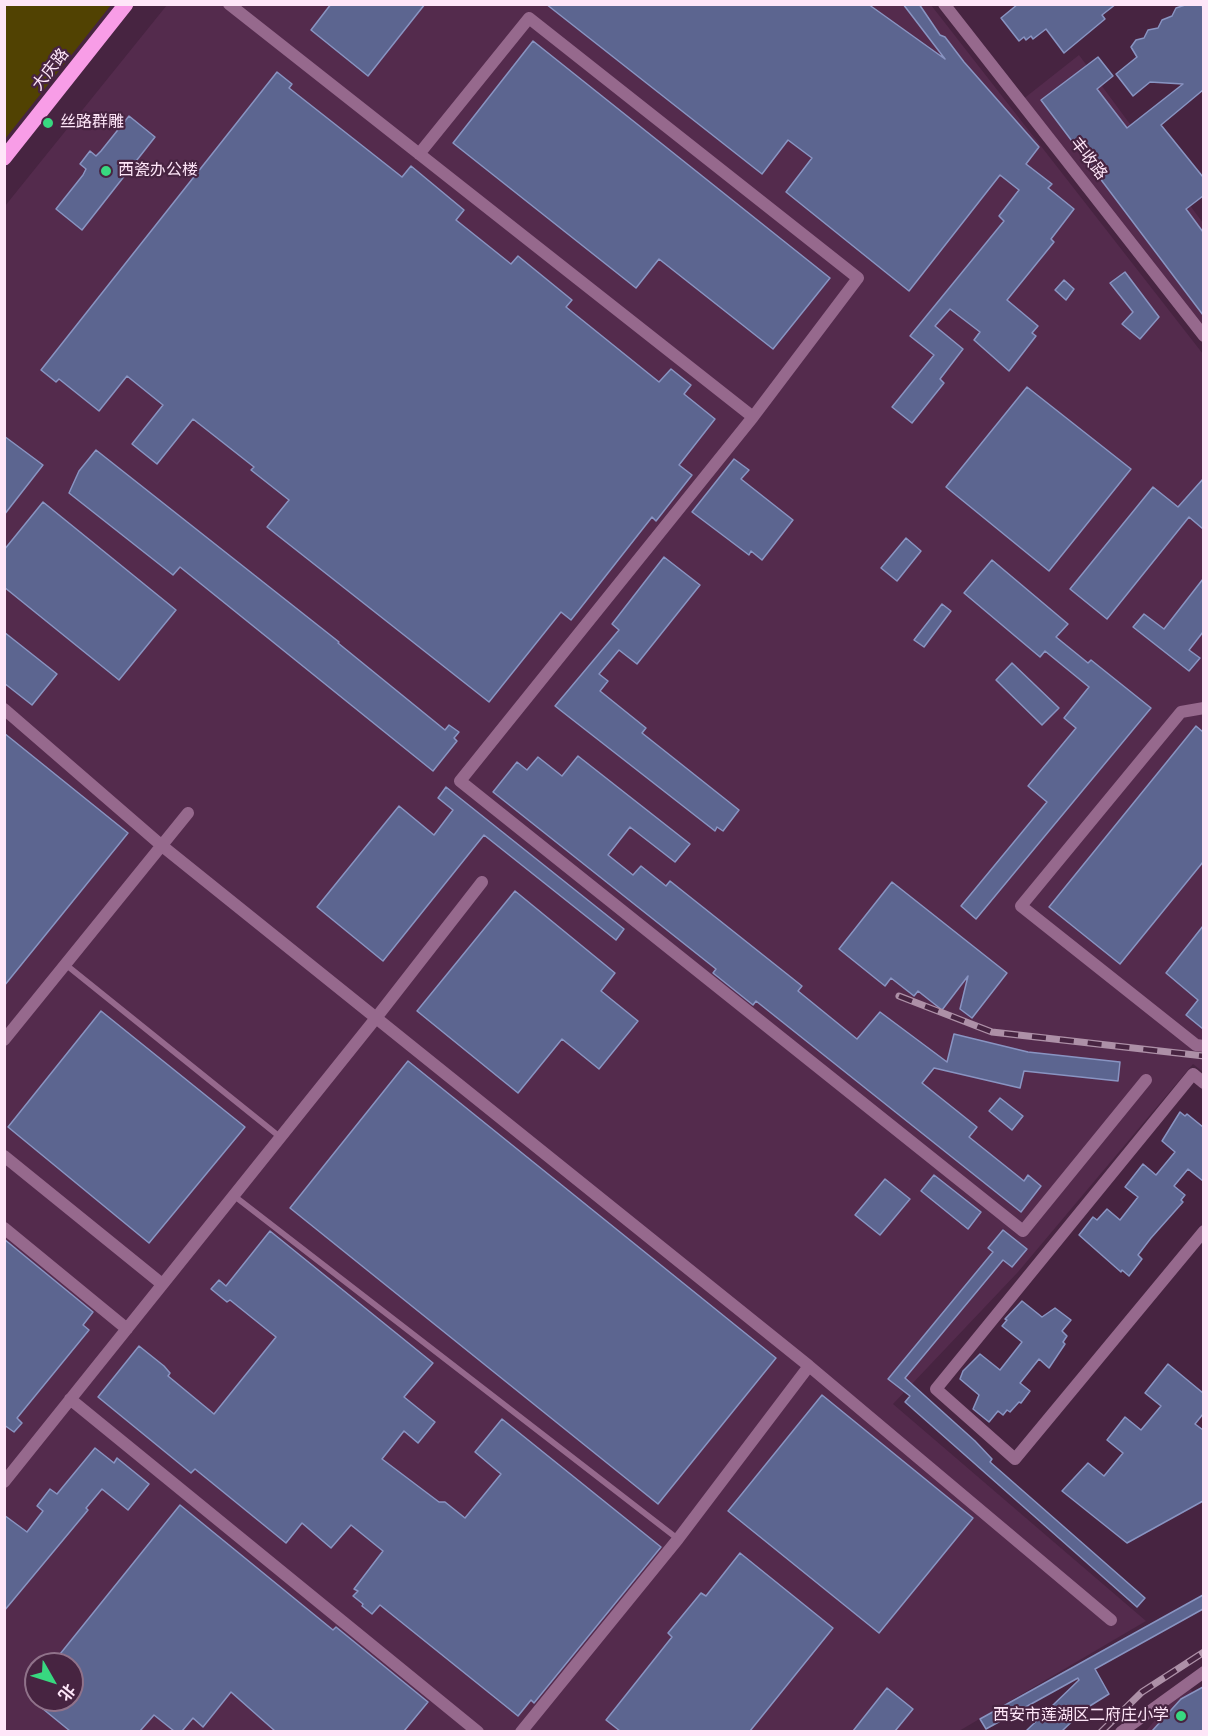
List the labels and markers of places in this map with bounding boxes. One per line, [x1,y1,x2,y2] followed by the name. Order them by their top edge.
[60,113,124,133] place label: 丝路群雕
[41,116,55,130] marker: 丝路群雕
[118,161,198,181] place label: 西瓷办公楼
[99,164,113,178] marker: 西瓷办公楼
[993,1706,1169,1726] place label: 西安市莲湖区二府庄小学
[1174,1709,1188,1723] marker: 西安市莲湖区二府庄小学

